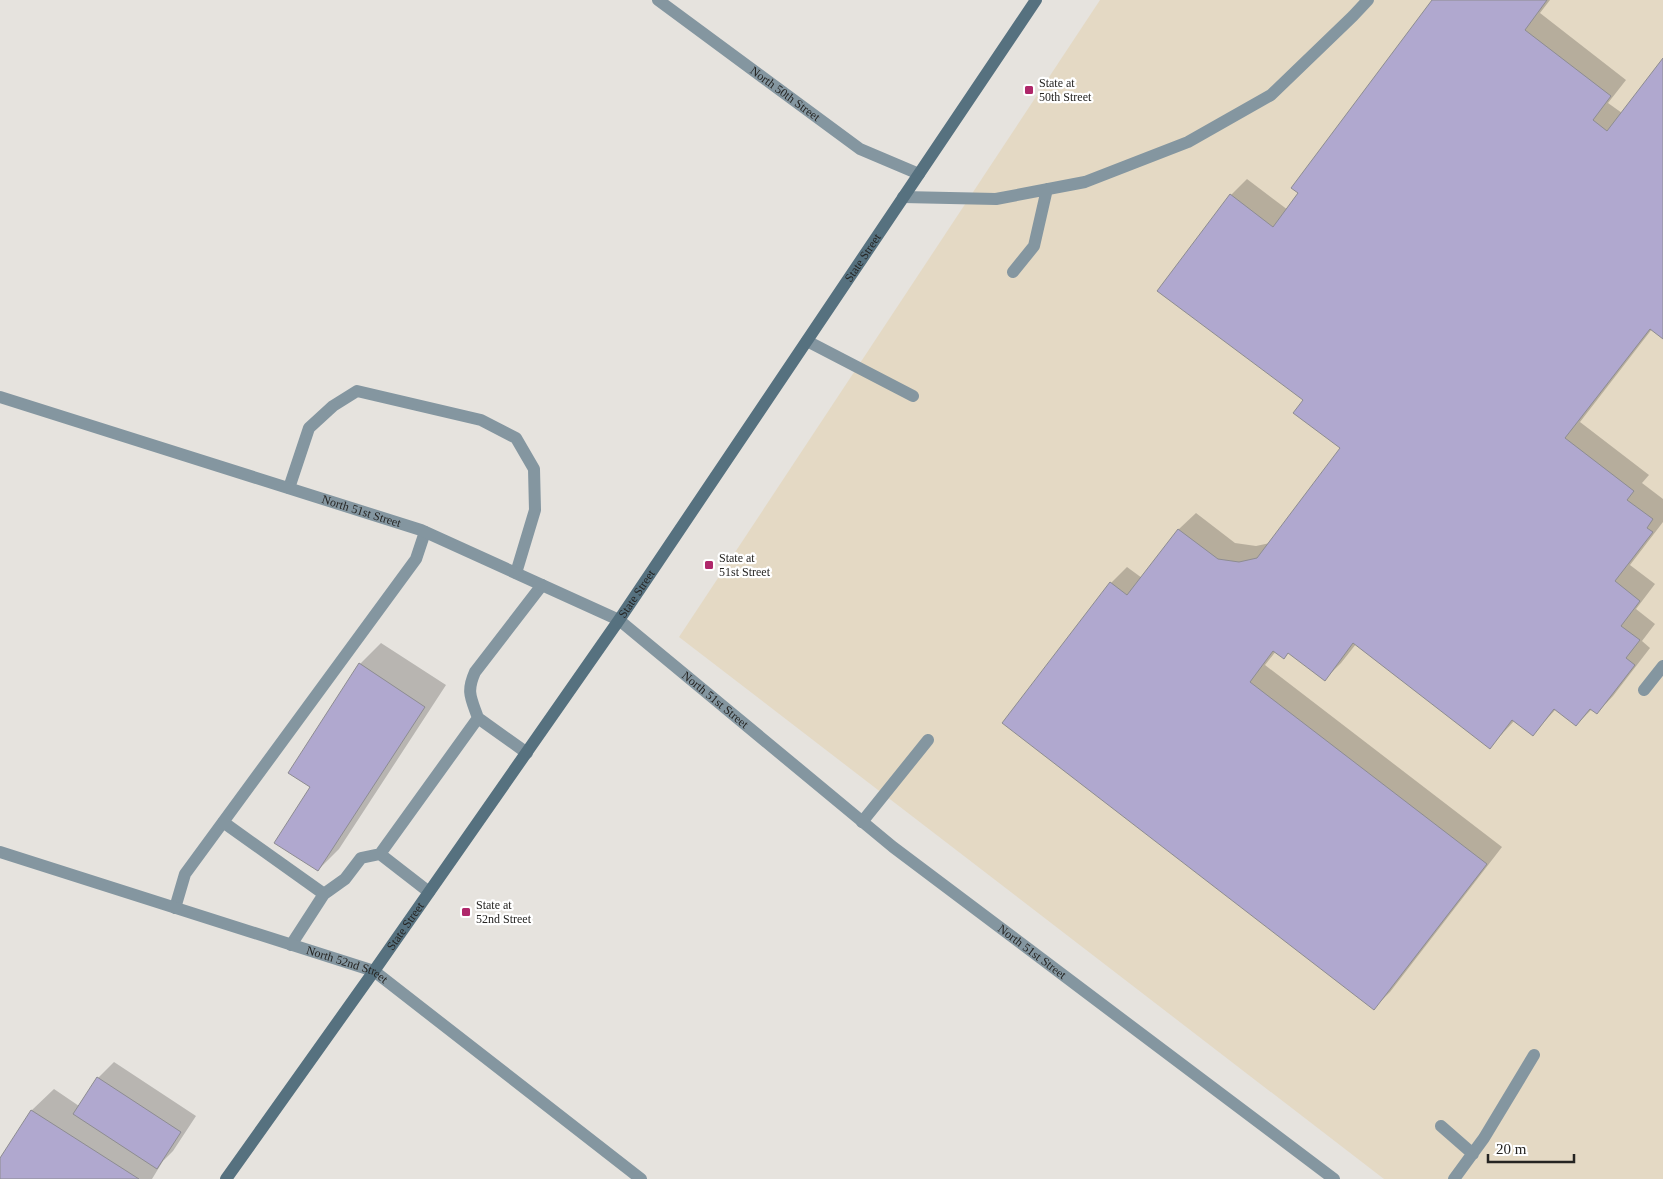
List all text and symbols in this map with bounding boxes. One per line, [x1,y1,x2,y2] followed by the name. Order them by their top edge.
[747,63,823,125] street label: North 50th Street
[1039,76,1092,104] place label: State at 50th Street
[1023,84,1035,96] marker: State at 50th Street
[842,230,884,284] street label: State Street
[320,492,403,530] street label: North 51st Street
[719,551,771,579] place label: State at 51st Street
[703,559,715,571] marker: State at 51st Street
[616,566,658,620] street label: State Street
[679,668,752,732] street label: North 51st Street
[476,898,532,926] place label: State at 52nd Street
[384,899,427,953] street label: State Street
[460,906,472,918] marker: State at 52nd Street
[995,921,1070,982] street label: North 51st Street
[305,943,391,986] street label: North 52nd Street
[1488,1132,1574,1164] scale bar
[1496,1141,1527,1157] text: 20 m

